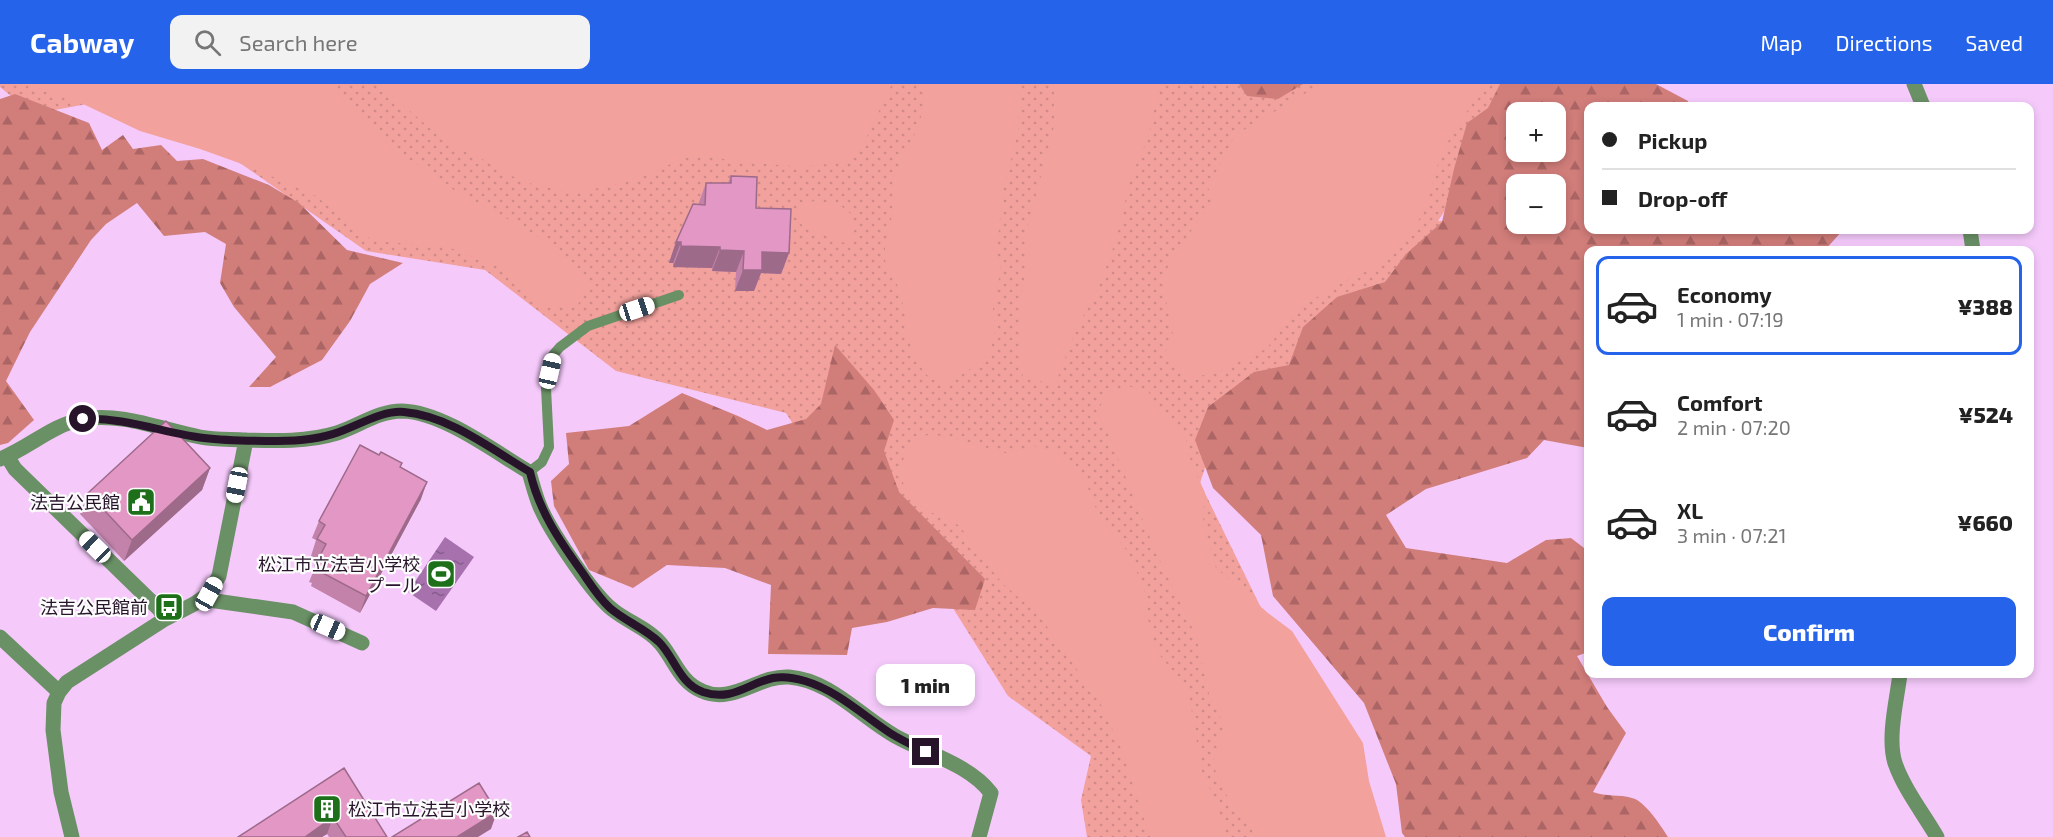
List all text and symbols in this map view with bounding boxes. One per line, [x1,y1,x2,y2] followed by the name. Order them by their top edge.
[170,15,590,69] search box
[30,25,134,59] text: Cabway
[191,26,224,59] icon: search
[239,29,357,55] text: Search here
[1760,30,1803,55] text: Map
[1836,30,1932,55] text: Directions
[1965,30,2023,55] text: Saved
[1506,102,1566,234] map controls
[1506,102,1566,162] button: +
[1638,127,1707,153] text: Pickup
[1506,174,1566,234] button: −
[1638,185,1727,211] text: Drop-off
[1605,279,1659,333] icon: car
[1677,281,1772,307] text: Economy
[1957,293,2013,319] text: ¥388
[617,295,657,323] car
[1677,307,1784,331] text: 1 min · 07:19
[537,351,563,391] car
[1605,387,1659,441] icon: car
[1677,389,1762,415] text: Comfort
[1958,401,2013,427] text: ¥524
[69,405,96,432] route start
[1677,415,1791,439] text: 2 min · 07:20
[225,466,249,504] car
[125,486,157,518] public building icon: 法吉公民館
[30,491,120,513] place label: 法吉公民館
[1605,495,1659,549] icon: car
[1677,497,1703,523] text: XL
[1957,509,2013,535] text: ¥660
[1677,523,1787,547] text: 3 min · 07:21
[76,528,114,566] car
[258,553,420,596] place label: 松江市立法吉小学校 プール
[425,558,457,590] sports icon: 松江市立法吉小学校 プール
[192,574,226,614] car
[153,591,185,623] bus stop icon: 法吉公民館前
[40,596,148,618] place label: 法吉公民館前
[1602,597,2016,666] button: Confirm
[308,611,348,643] car
[876,665,976,707] callout: 1 min
[901,673,950,697] text: 1 min
[912,738,939,765] route end
[311,793,343,825] building icon: 松江市立法吉小学校
[348,798,510,820] place label: 松江市立法吉小学校

